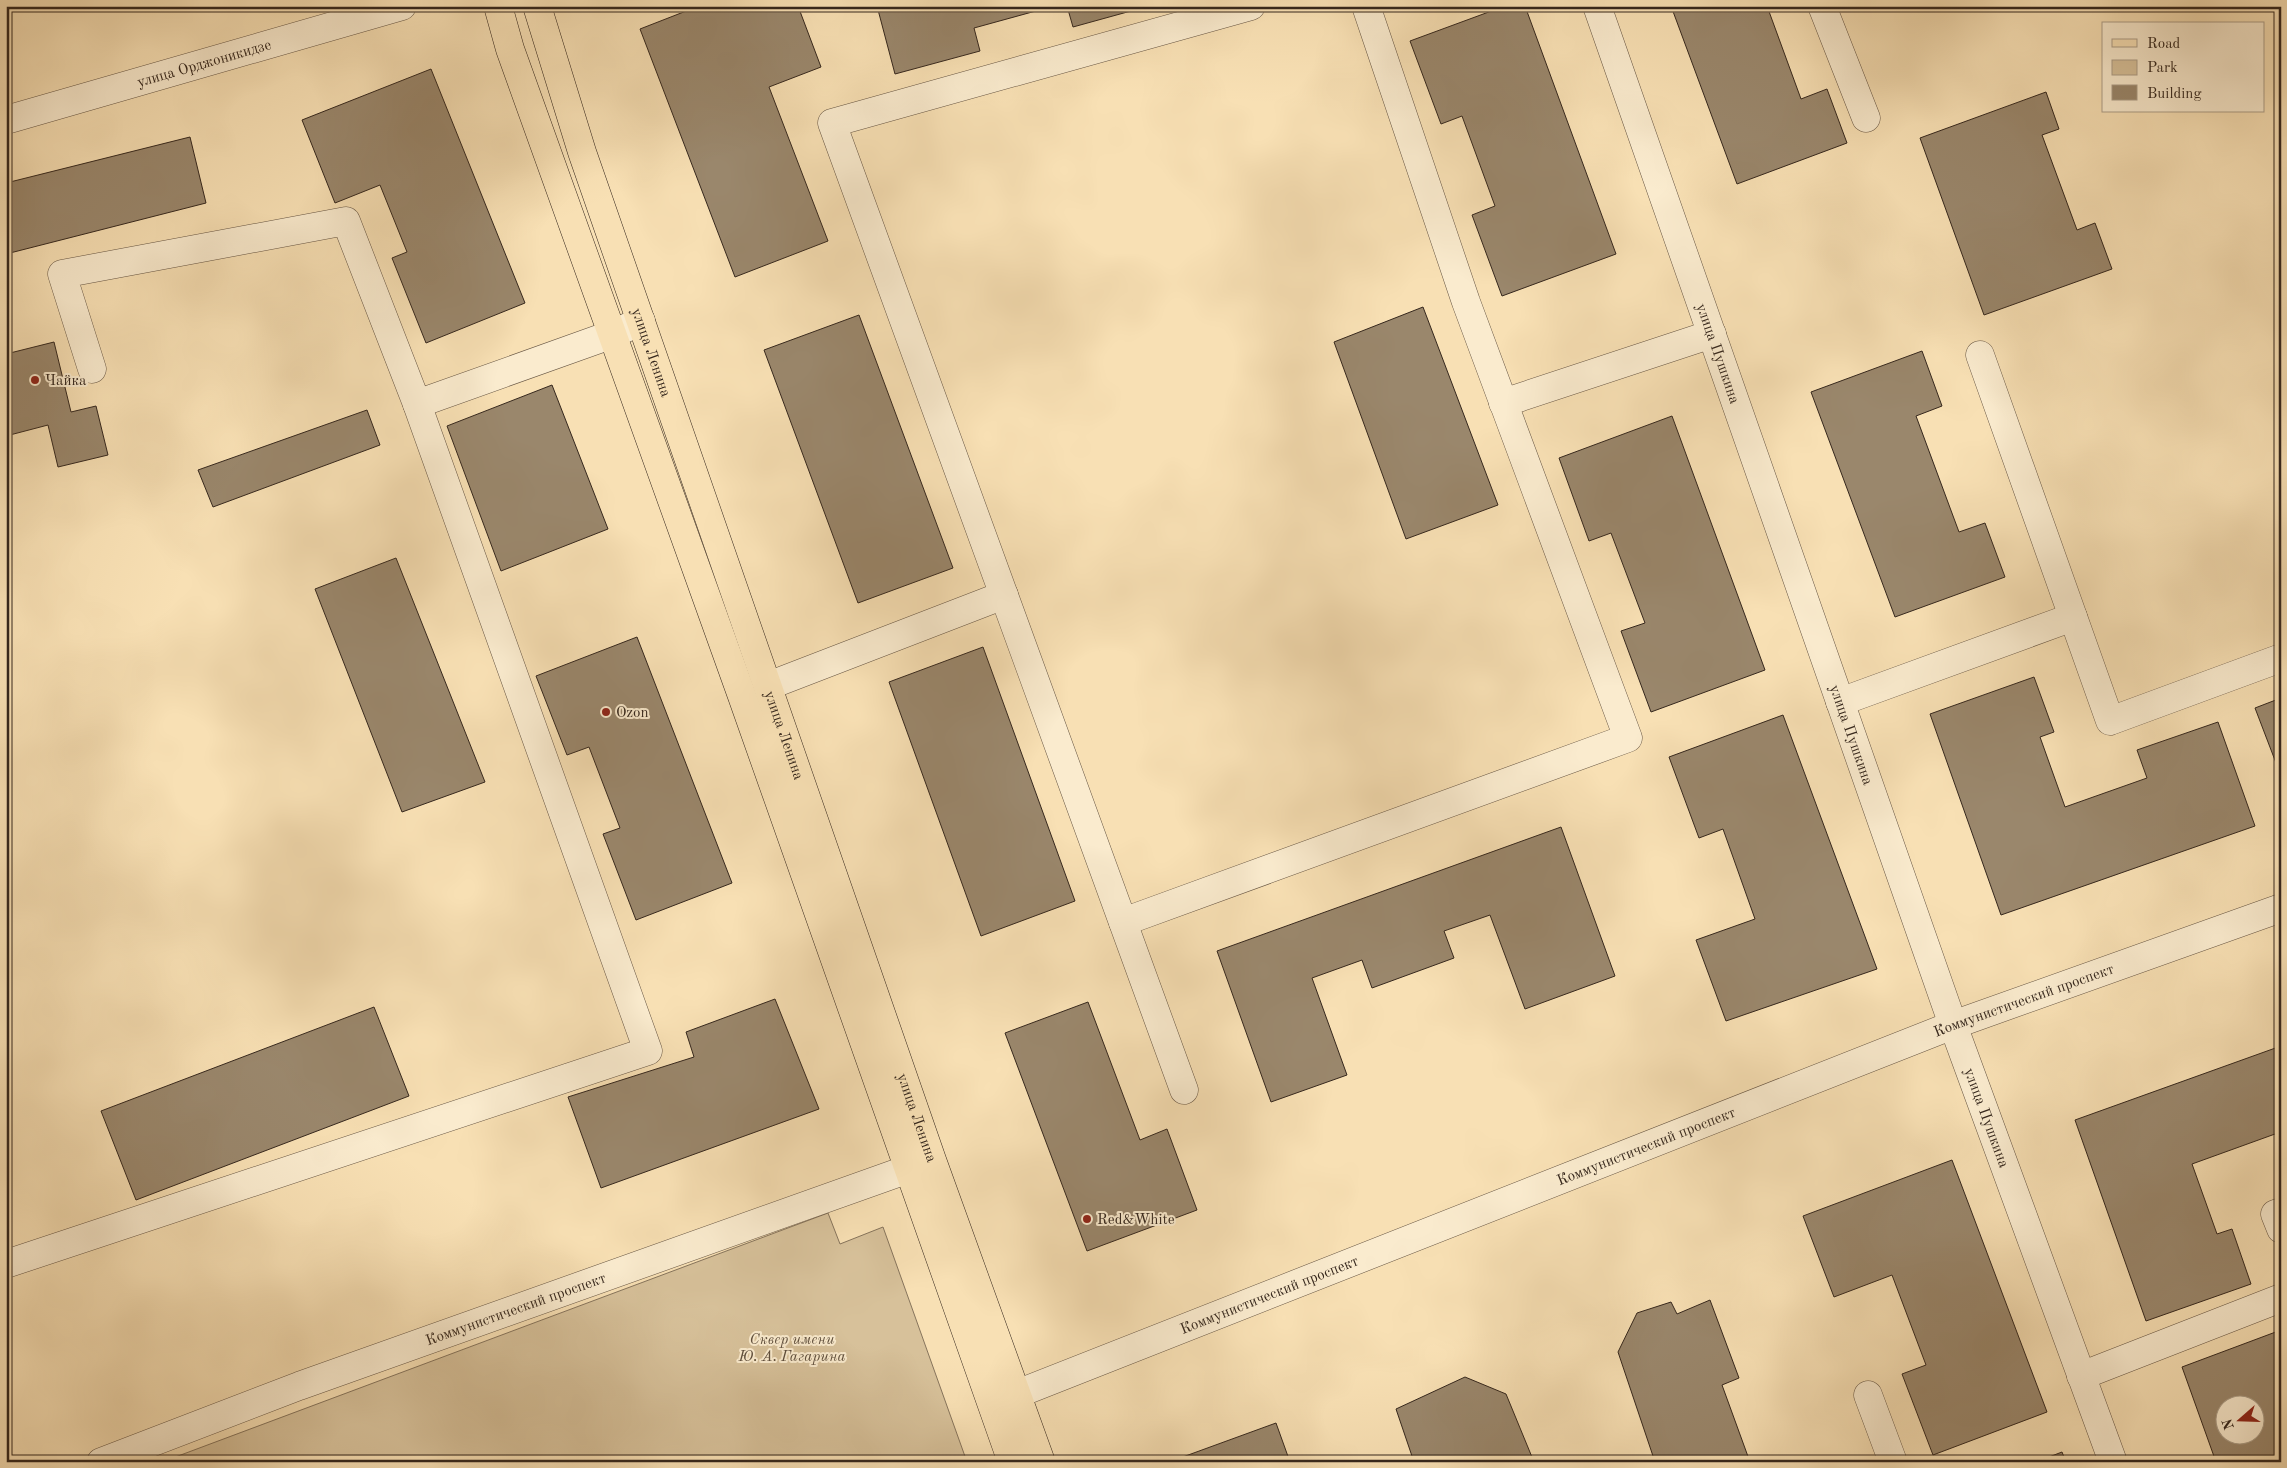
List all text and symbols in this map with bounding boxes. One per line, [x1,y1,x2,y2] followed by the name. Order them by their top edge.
[2102,22,2264,112] legend
[2147,37,2181,52] text: Road
[136,38,273,91] street label: улица Орджоникидзе
[2147,61,2178,76] text: Park
[2147,87,2202,102] text: Building
[1693,302,1742,407] street label: улица Пушкина
[628,307,673,400] street label: улица Ленина
[29,374,41,386] marker: Чайка
[45,374,87,389] place label: Чайка
[1826,683,1875,788] street label: улица Пушкина
[761,689,806,783] street label: улица Ленина
[600,706,612,718] marker: Ozon
[616,706,649,721] place label: Ozon
[1932,962,2116,1041] street label: Коммунистический проспект
[1960,1066,2011,1171] street label: улица Пушкина
[894,1072,938,1165] street label: улица Ленина
[1555,1106,1738,1189] street label: Коммунистический проспект
[1081,1213,1093,1225] marker: Red&White
[1097,1213,1175,1228] place label: Red&White
[1178,1254,1361,1338] street label: Коммунистический проспект
[424,1271,608,1349] street label: Коммунистический проспект
[738,1333,845,1365] park label: Сквер имени Ю. А. Гагарина
[2214,1396,2264,1446] north arrow
[2220,1416,2237,1432] text: N

